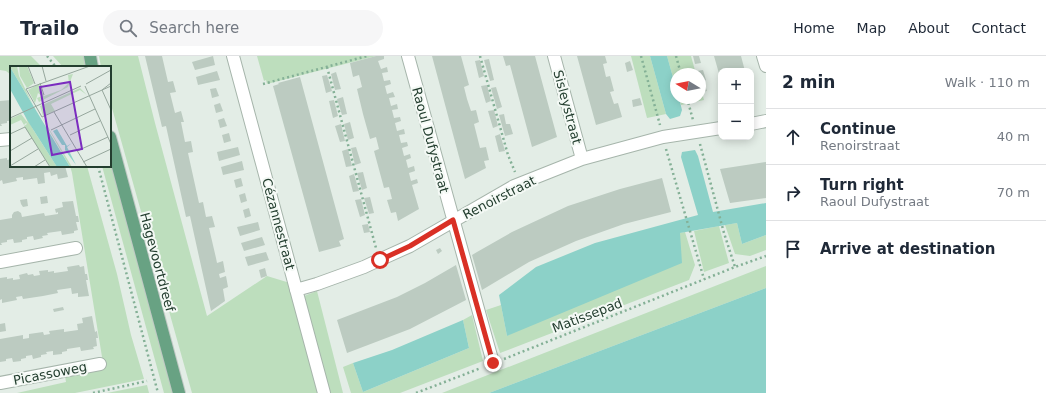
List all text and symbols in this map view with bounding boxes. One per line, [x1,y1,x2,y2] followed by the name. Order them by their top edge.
[103,10,383,46] search box
[20,17,79,39] text: Trailo
[117,17,139,39] icon: search
[149,19,239,37] text: Search here
[793,20,835,36] text: Home
[857,20,886,36] text: Map
[908,20,950,36] text: About
[972,20,1026,36] text: Contact
[10,66,111,167] inset map
[550,68,585,146] street label: Sisleystraat
[670,68,706,104] north arrow
[718,68,754,140] map controls
[718,68,754,104] button: +
[782,72,835,92] text: 2 min
[945,75,1030,90] text: Walk · 110 m
[409,85,452,195] street label: Raoul Dufystraat
[718,104,754,140] button: −
[820,120,896,138] text: Continue
[782,126,804,148] icon: ahead
[997,129,1030,144] text: 40 m
[820,138,900,153] text: Renoirstraat
[460,173,538,222] street label: Renoirstraat
[820,176,904,194] text: Turn right
[259,177,298,272] street label: Cézannestraat
[782,182,804,204] icon: right
[997,185,1030,200] text: 70 m
[820,194,929,209] text: Raoul Dufystraat
[137,211,178,314] street label: Hagevoortdreef
[782,238,804,260] icon: arrive
[820,240,995,258] text: Arrive at destination
[371,251,389,269] route start
[550,295,624,336] street label: Matissepad
[484,354,502,372] route end
[12,359,88,388] street label: Picassoweg

